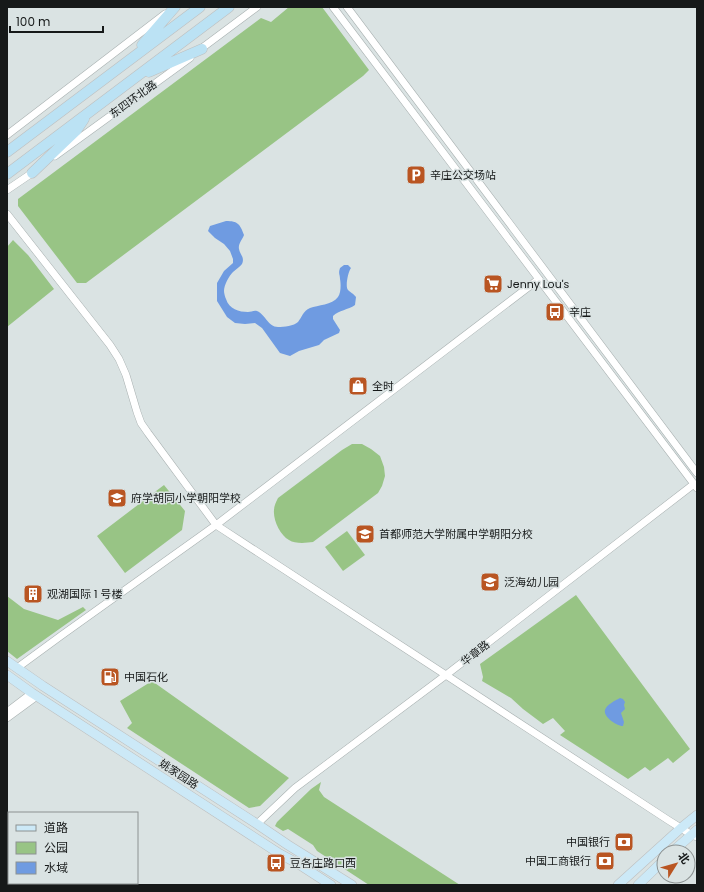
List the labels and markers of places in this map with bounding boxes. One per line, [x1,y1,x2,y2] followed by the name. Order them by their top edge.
[405,164,427,186] parking icon: 辛庄公交场站
[430,167,496,183] place label: 辛庄公交场站
[482,273,504,295] supermarket icon: Jenny Lou's
[507,276,569,292] place label: Jenny Lou's
[544,301,566,323] bus stop icon: 辛庄
[569,304,591,320] place label: 辛庄
[347,375,369,397] shop icon: 全时
[372,378,394,394] place label: 全时
[106,487,128,509] school or university icon: 府学胡同小学朝阳学校
[131,490,241,506] place label: 府学胡同小学朝阳学校
[354,523,376,545] school or university icon: 首都师范大学附属中学朝阳分校
[379,526,533,542] place label: 首都师范大学附属中学朝阳分校
[479,571,501,593] school or university icon: 泛海幼儿园
[504,574,559,590] place label: 泛海幼儿园
[22,583,44,605] building icon: 观湖国际 1 号楼
[47,586,122,602] place label: 观湖国际 1 号楼
[99,666,121,688] fuel station icon: 中国石化
[124,669,168,685] place label: 中国石化
[613,831,635,853] bank icon: 中国银行
[566,834,610,850] place label: 中国银行
[594,850,616,872] bank icon: 中国工商银行
[265,852,287,874] bus stop icon: 豆各庄路口西
[525,853,591,869] place label: 中国工商银行
[290,855,356,871] place label: 豆各庄路口西

